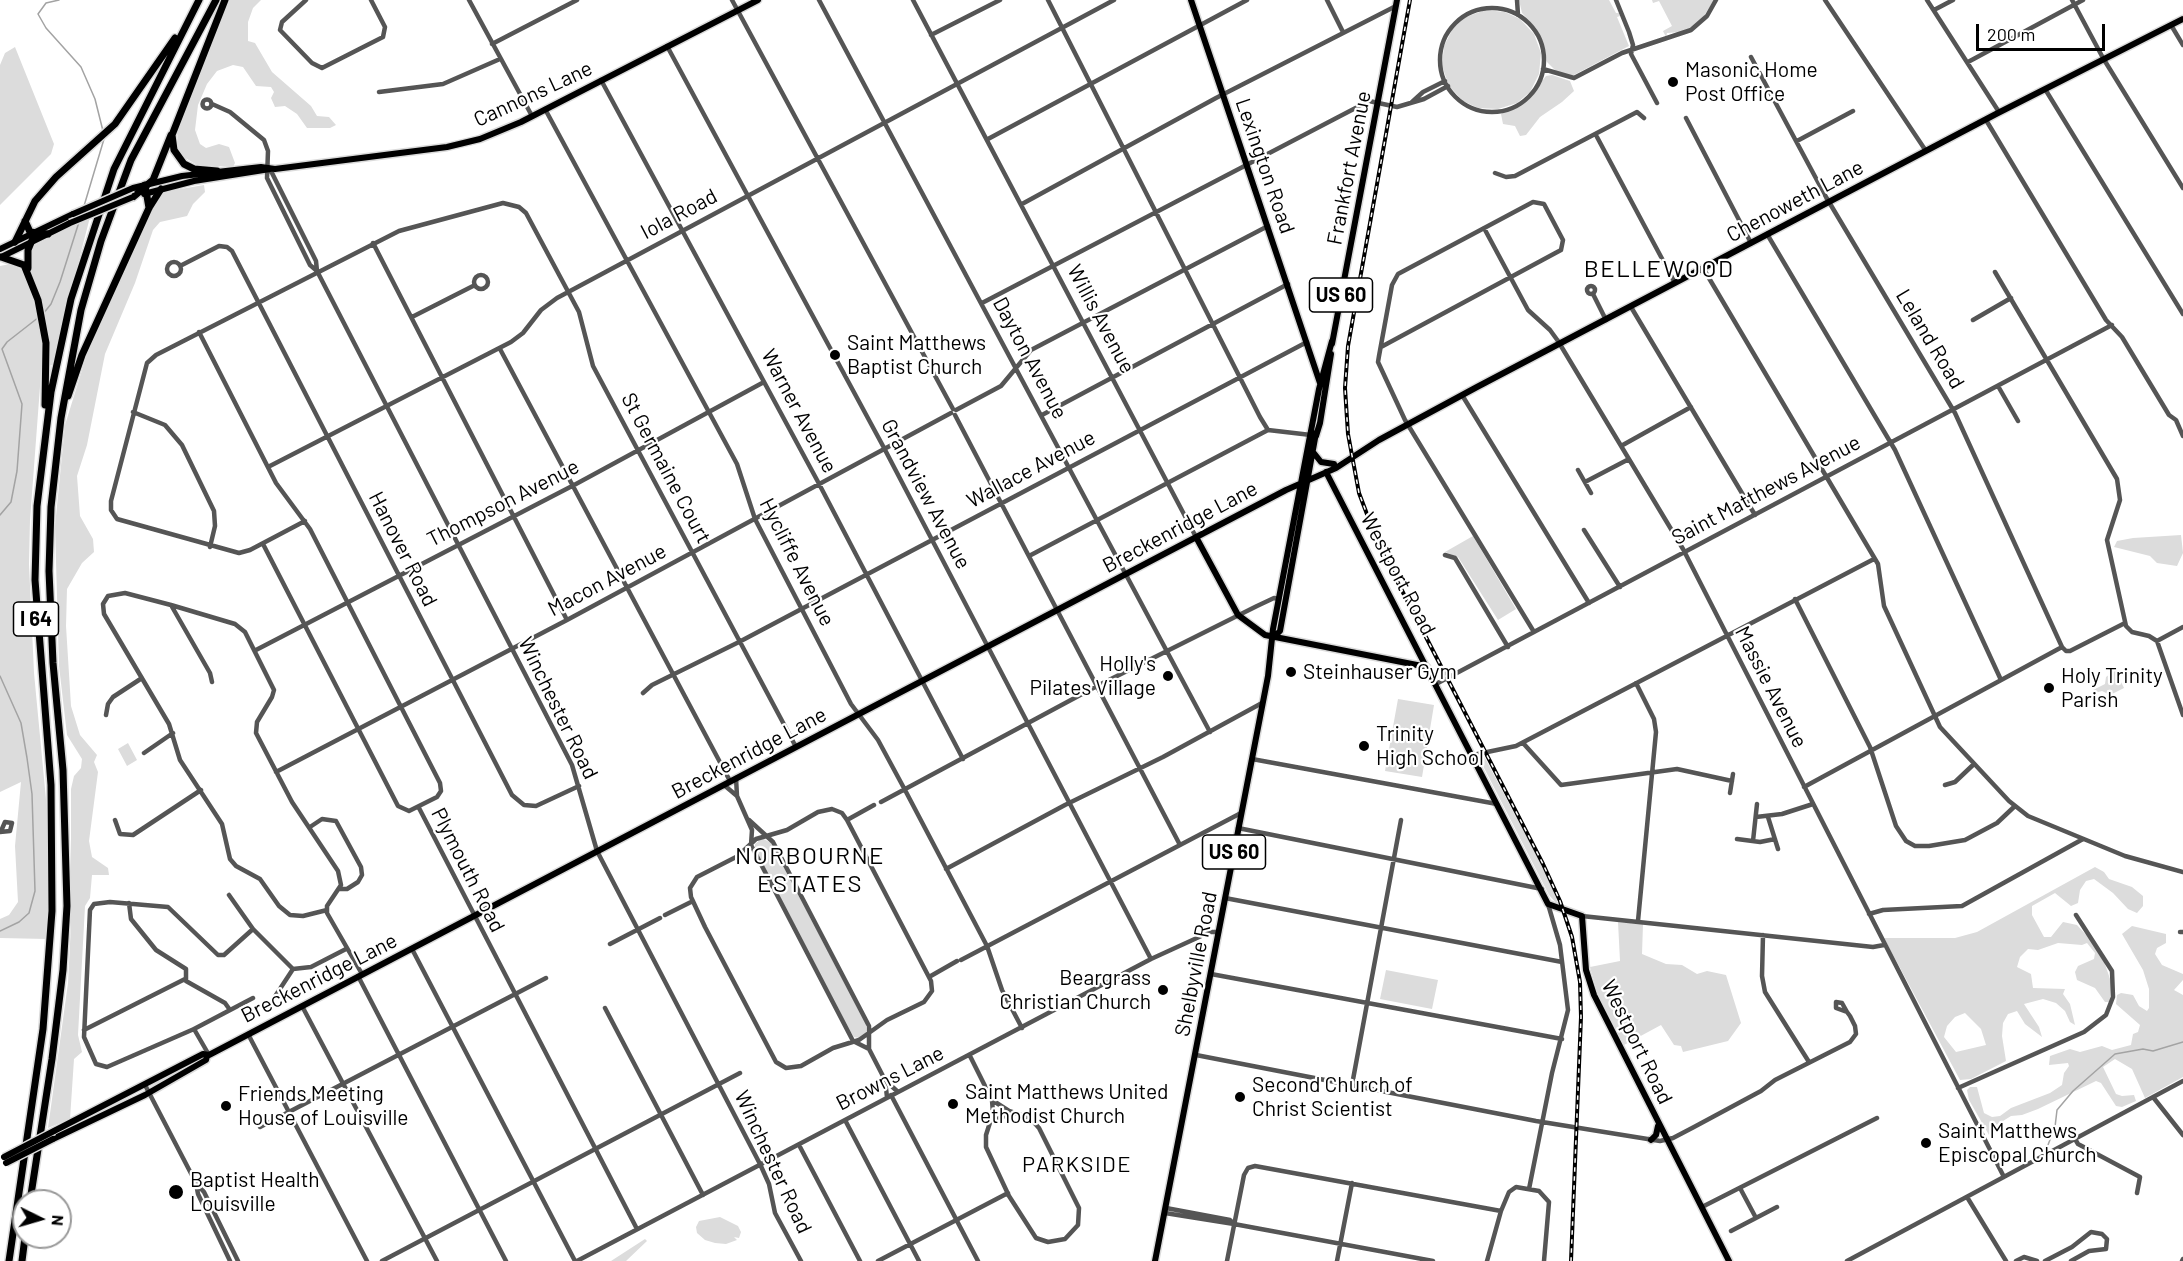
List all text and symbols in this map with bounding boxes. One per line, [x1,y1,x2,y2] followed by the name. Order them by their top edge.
[1979,12,2108,50] scale bar
[1987,23,2035,45] text: 200 m
[470,56,596,132] street label: Cannons Lane
[1685,57,1818,107] place label: Masonic Home Post Office
[1666,75,1680,89] marker: Masonic Home Post Office
[1322,89,1376,247] street label: Frankfort Avenue
[1230,95,1300,237] street label: Lexington Road
[1722,154,1868,248] street label: Chenoweth Lane
[636,183,722,245] street label: Iola Road
[1584,255,1734,283] district label: BELLEWOOD
[1062,260,1140,378] street label: Willis Avenue
[1310,278,1372,312] road number: US 60
[1890,285,1970,393] street label: Leland Road
[987,293,1073,423] street label: Dayton Avenue
[847,330,986,380] place label: Saint Matthews Baptist Church
[756,345,842,477] street label: Warner Avenue
[828,348,842,362] marker: Saint Matthews Baptist Church
[616,388,716,548] street label: St Germaine Court
[876,415,976,573] street label: Grandview Avenue
[963,425,1099,513] street label: Wallace Avenue
[1667,430,1865,550] street label: Saint Matthews Avenue
[423,454,583,552] street label: Thompson Avenue
[1098,476,1262,578] street label: Breckenridge Lane
[363,487,443,611] street label: Hanover Road
[754,494,840,630] street label: Hycliffe Avenue
[1355,508,1441,640] street label: Westport Road
[544,538,670,622] street label: Macon Avenue
[14,602,58,636] road number: I 64
[1730,622,1812,752] street label: Massie Avenue
[513,633,603,783] street label: Winchester Road
[1030,651,1156,701] place label: Holly's Pilates Village
[1303,659,1457,685] place label: Steinhauser Gym
[2061,663,2163,713] place label: Holy Trinity Parish
[1284,665,1298,679] marker: Steinhauser Gym
[1161,669,1175,683] marker: Holly's Pilates Village
[2042,681,2056,695] marker: Holy Trinity Parish
[667,702,831,804] street label: Breckenridge Lane
[1376,721,1484,771] place label: Trinity High School
[1357,739,1371,753] marker: Trinity High School
[426,803,510,937] street label: Plymouth Road
[1202,835,1266,869] road number: US 60
[735,842,885,898] district label: NORBOURNE ESTATES
[1170,889,1222,1039] street label: Shelbyville Road
[237,928,401,1028] street label: Breckenridge Lane
[1000,965,1151,1015] place label: Beargrass Christian Church
[1596,976,1678,1108] street label: Westport Road
[1156,983,1170,997] marker: Beargrass Christian Church
[832,1040,948,1116] street label: Browns Lane
[1252,1072,1413,1122] place label: Second Church of Christ Scientist
[965,1079,1169,1129] place label: Saint Matthews United Methodist Church
[238,1081,409,1131] place label: Friends Meeting House of Louisville
[729,1086,817,1238] street label: Winchester Road
[1233,1090,1247,1104] marker: Second Church of Christ Scientist
[946,1097,960,1111] marker: Saint Matthews United Methodist Church
[219,1099,233,1113] marker: Friends Meeting House of Louisville
[1938,1118,2097,1168] place label: Saint Matthews Episcopal Church
[1919,1136,1933,1150] marker: Saint Matthews Episcopal Church
[1022,1152,1132,1178] district label: PARKSIDE
[190,1167,320,1217] place label: Baptist Health Louisville
[167,1183,185,1201] marker: Baptist Health Louisville
[12,1189,72,1249] north arrow
[49,1214,68,1227] text: N

